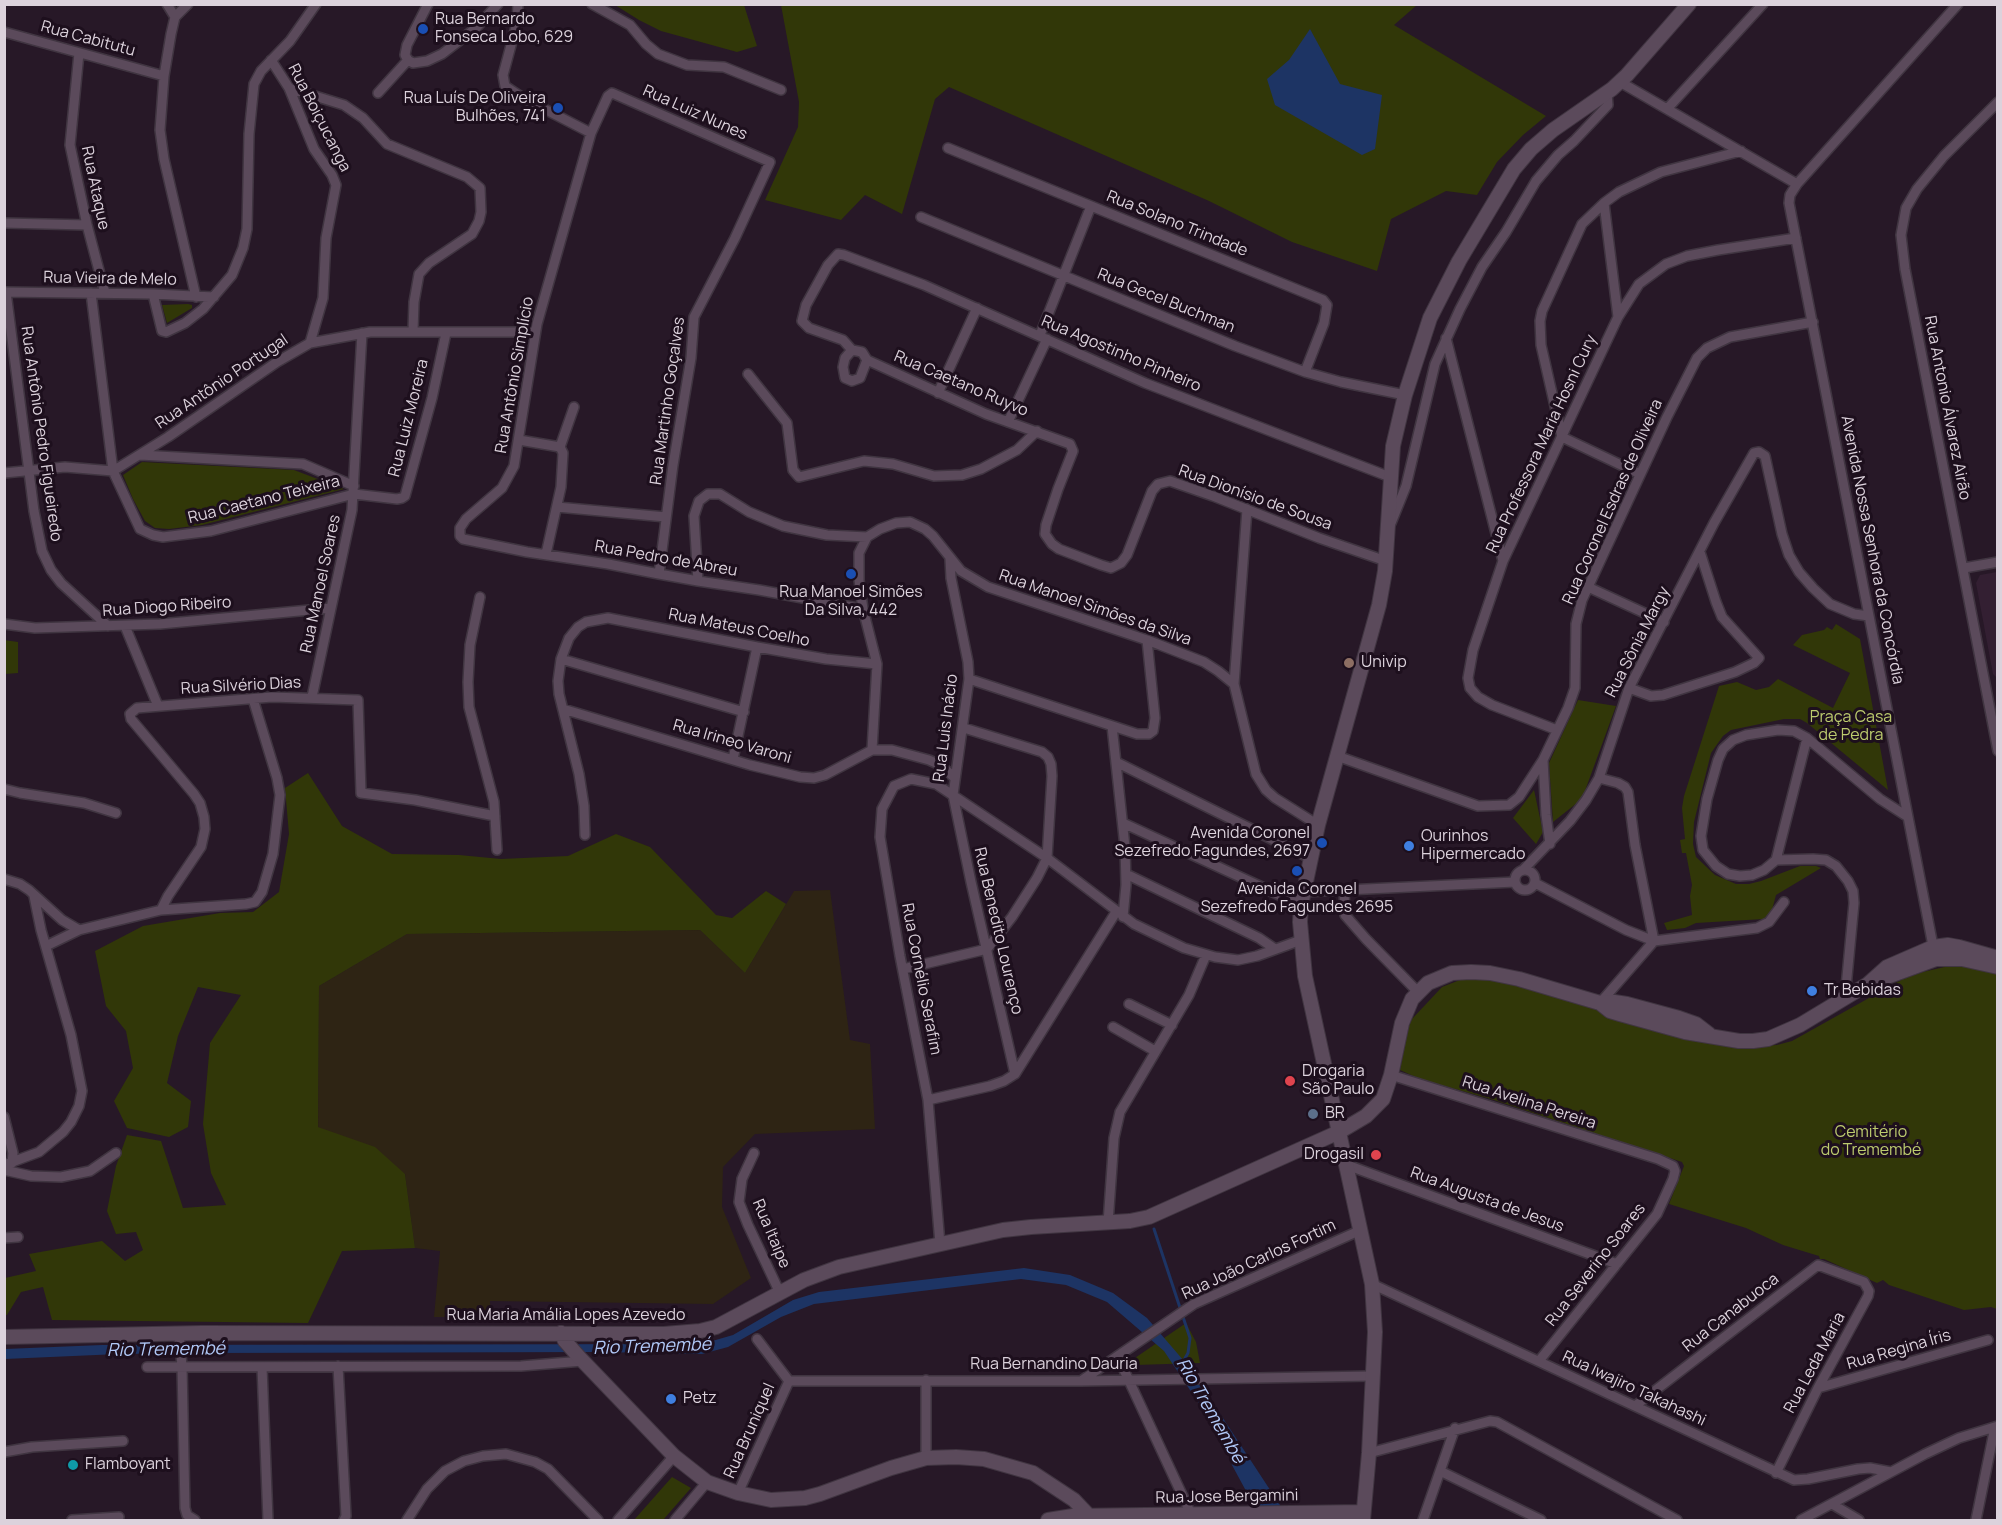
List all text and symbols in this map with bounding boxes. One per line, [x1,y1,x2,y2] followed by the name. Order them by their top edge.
[435,10,573,48] place label: Rua Bernardo Fonseca Lobo, 629
[39,17,137,61] street label: Rua Cabitutu
[416,22,430,36] marker: Rua Bernardo Fonseca Lobo, 629
[284,61,354,175] street label: Rua Boiçucanga
[640,81,750,145] street label: Rua Luiz Nunes
[404,89,546,127] place label: Rua Luís De Oliveira Bulhões, 741
[551,101,565,115] marker: Rua Luís De Oliveira Bulhões, 741
[77,144,113,232] street label: Rua Ataque
[1104,187,1250,261] street label: Rua Solano Trindade
[1094,265,1238,337] street label: Rua Gecel Buchman
[43,268,177,290] street label: Rua Vieira de Melo
[492,295,538,455] street label: Rua Antônio Simplício
[1038,312,1204,396] street label: Rua Agostinho Pinheiro
[1920,314,1974,502] street label: Rua Antonio Álvarez Airão
[647,316,689,486] street label: Rua Martinho Goçalves
[16,325,66,543] street label: Rua Antônio Pedro Figueiredo
[152,331,292,433] street label: Rua Antônio Portugal
[1483,332,1601,556] street label: Rua Professora Maria Hosni Cury
[891,347,1031,421] street label: Rua Caetano Ruyvo
[385,357,433,479] street label: Rua Luiz Moreira
[1559,396,1667,608] street label: Rua Coronel Esdras de Oliveira
[1837,414,1907,686] street label: Avenida Nossa Senhora da Concórdia
[1176,461,1334,535] street label: Rua Dionísio de Sousa
[186,472,342,528] street label: Rua Caetano Teixeira
[297,513,345,655] street label: Rua Manoel Soares
[593,537,739,581] street label: Rua Pedro de Abreu
[996,566,1194,650] street label: Rua Manoel Simões da Silva
[844,567,858,581] marker: Rua Manoel Simões Da Silva, 442
[779,583,923,621] place label: Rua Manoel Simões Da Silva, 442
[1602,583,1674,701] street label: Rua Sônia Margy
[102,593,232,621] street label: Rua Diogo Ribeiro
[667,605,811,651] street label: Rua Mateus Coelho
[1361,653,1407,673] place label: Univip
[1342,656,1356,670] marker: Univip
[180,673,302,699] street label: Rua Silvério Dias
[930,673,962,783] street label: Rua Luis Inácio
[1810,708,1892,746] park label: Praça Casa de Pedra
[670,716,794,768] street label: Rua Irineo Varoni
[1114,824,1310,862] place label: Avenida Coronel Sezefredo Fagundes, 2697
[1421,827,1525,865] place label: Ourinhos Hipermercado
[1315,836,1329,850] marker: Avenida Coronel Sezefredo Fagundes, 2697
[1402,839,1416,853] marker: Ourinhos Hipermercado
[969,846,1027,1016] street label: Rua Benedito Lourenço
[1290,864,1304,878] marker: Avenida Coronel Sezefredo Fagundes 2695
[1201,880,1393,918] place label: Avenida Coronel Sezefredo Fagundes 2695
[897,902,945,1056] street label: Rua Cornélio Serafim
[1824,981,1901,1001] place label: Tr Bebidas
[1805,984,1819,998] marker: Tr Bebidas
[1302,1062,1374,1100] place label: Drogaria São Paulo
[1460,1072,1598,1134] street label: Rua Avelina Pereira
[1283,1074,1297,1088] marker: Drogaria São Paulo
[1325,1104,1345,1124] place label: BR
[1306,1107,1320,1121] marker: BR
[1821,1123,1921,1161] park label: Cemitério do Tremembé
[1304,1145,1364,1165] place label: Drogasil
[1369,1148,1383,1162] marker: Drogasil
[1407,1163,1567,1237] street label: Rua Augusta de Jesus
[748,1197,794,1271] street label: Rua Itaipe
[1542,1200,1650,1330] street label: Rua Severino Soares
[1179,1216,1339,1304] street label: Rua João Carlos Fortim
[1679,1270,1783,1356] street label: Rua Canabuoca
[447,1306,685,1326] street label: Rua Maria Amália Lopes Azevedo
[1780,1309,1850,1417] street label: Rua Leda Maria
[1845,1326,1953,1374] street label: Rua Regina Íris
[593,1334,711,1360] water label: Rio Tremembé
[107,1338,225,1362] water label: Rio Tremembé
[1559,1347,1709,1431] street label: Rua Iwajiro Takahashi
[1171,1354,1249,1468] water label: Rio Tremembé
[970,1355,1138,1375] street label: Rua Bernandino Dauria
[720,1380,780,1482] street label: Rua Bruniquel
[683,1389,717,1409] place label: Petz
[664,1392,678,1406] marker: Petz
[85,1455,171,1475] place label: Flamboyant
[66,1458,80,1472] marker: Flamboyant
[1155,1486,1299,1508] street label: Rua Jose Bergamini

